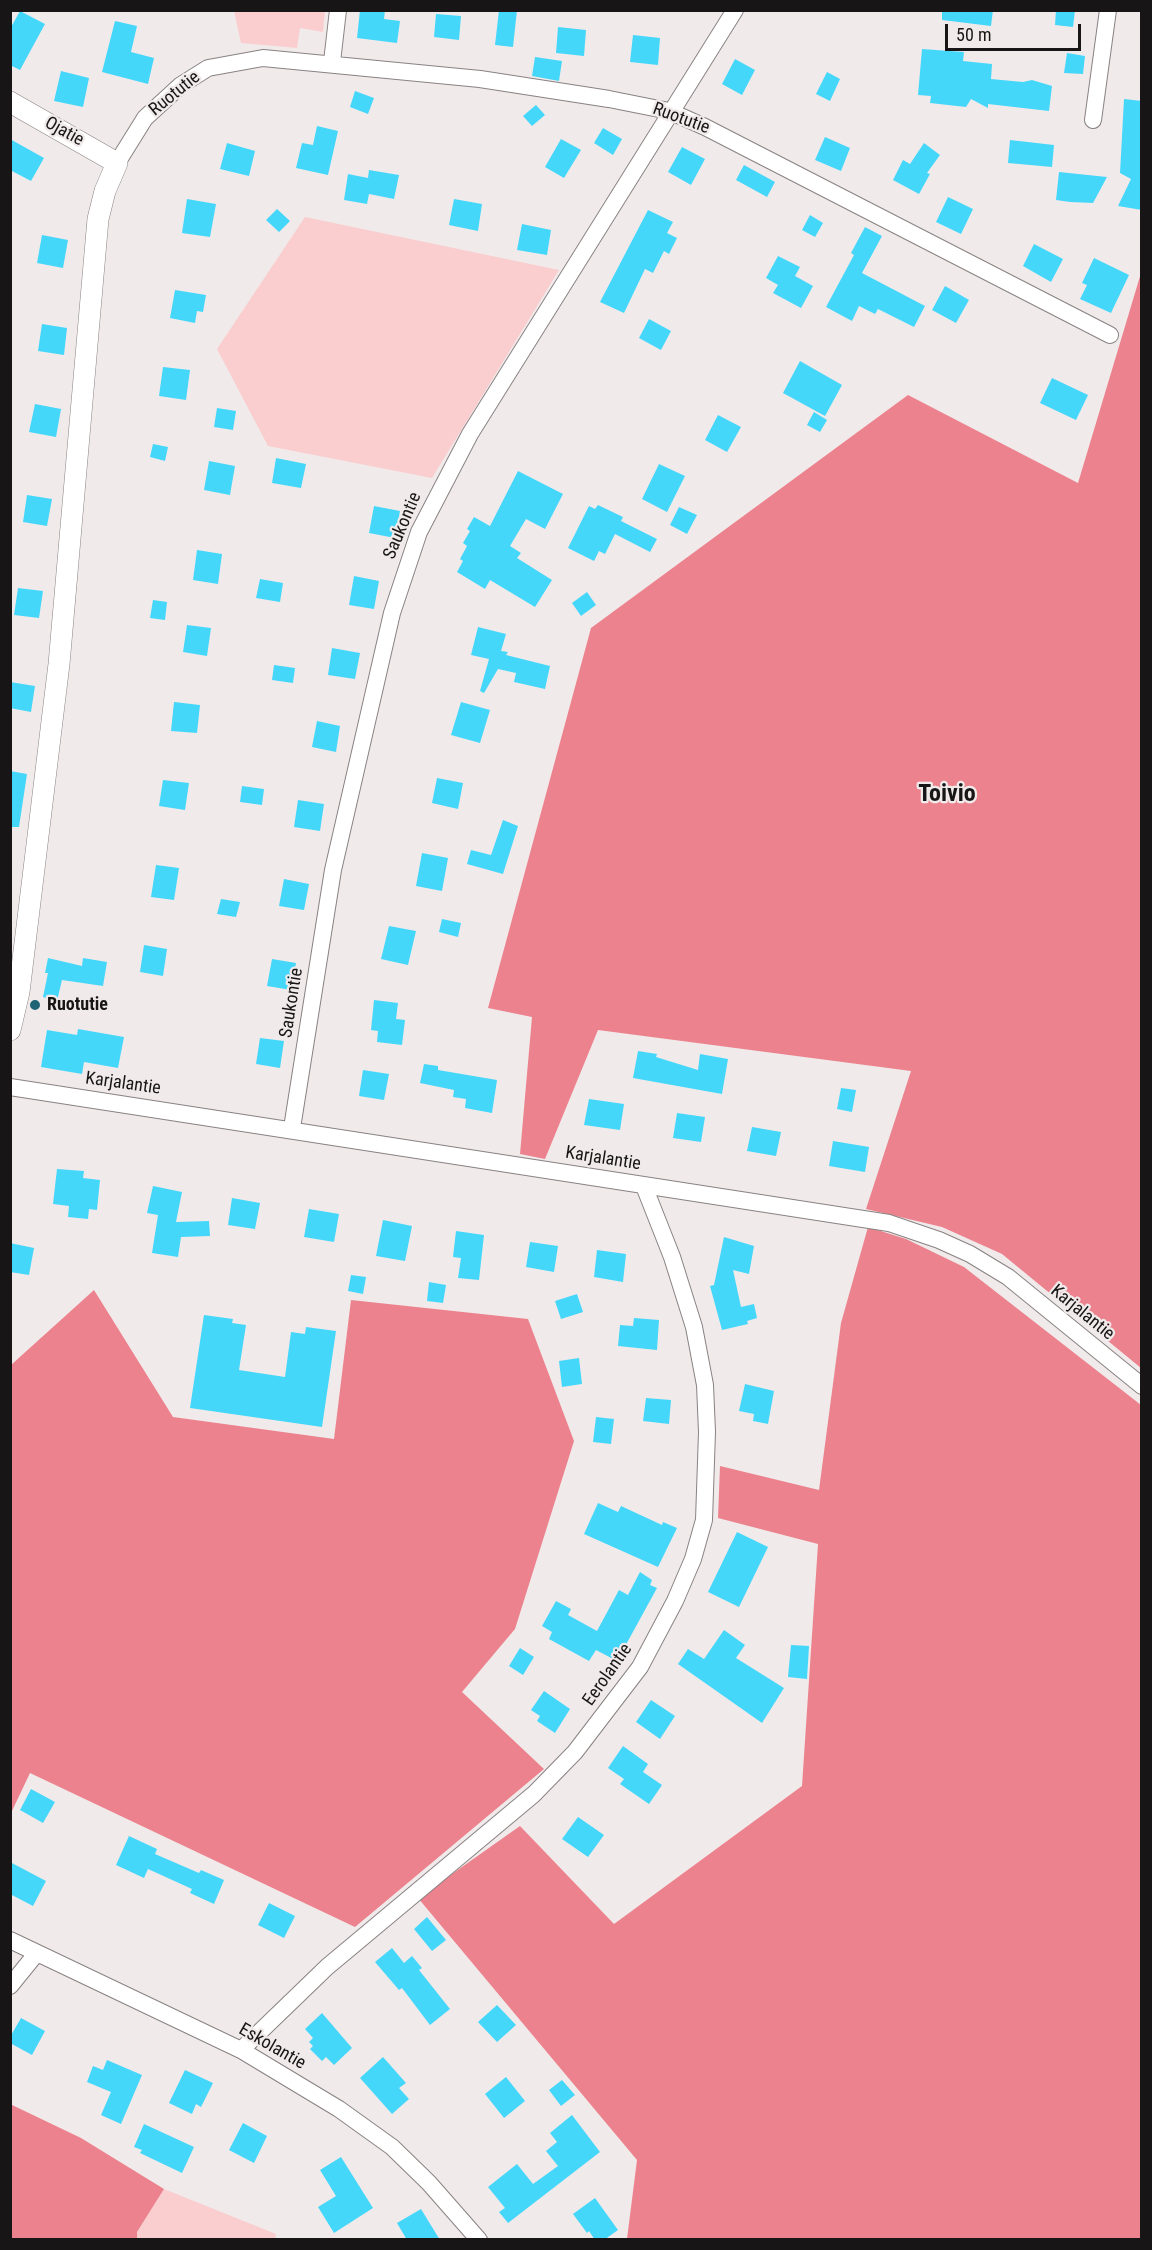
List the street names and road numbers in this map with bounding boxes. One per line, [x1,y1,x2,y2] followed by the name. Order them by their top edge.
[145,67,205,121] street label: Ruotutie
[649,99,713,139] street label: Ruotutie
[41,113,87,151] street label: Ojatie
[379,489,427,563] street label: Saukontie
[276,967,308,1039] street label: Saukontie
[84,1068,162,1100] street label: Karjalantie
[564,1142,642,1176] street label: Karjalantie
[1046,1281,1118,1345] street label: Karjalantie
[579,1640,637,1710] street label: Eerolantie
[235,2019,309,2075] street label: Eskolantie

